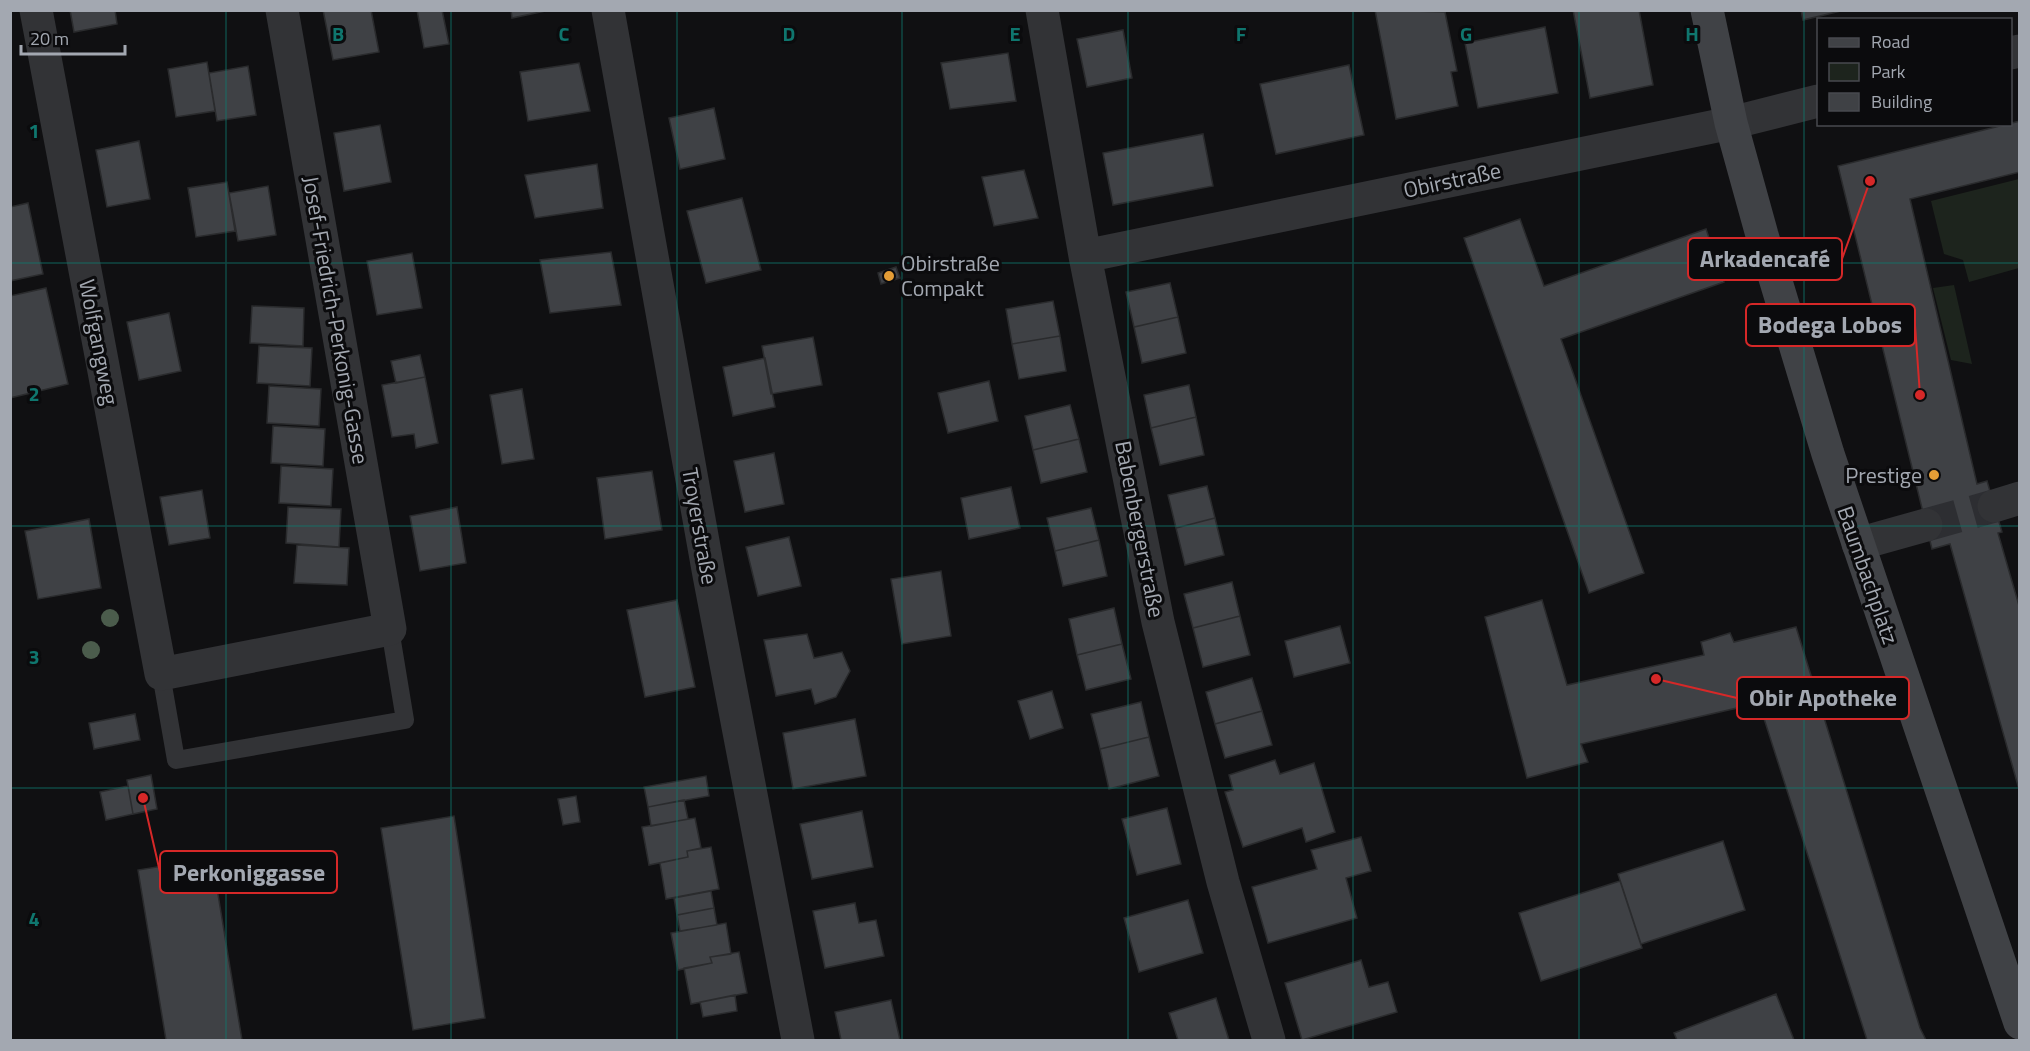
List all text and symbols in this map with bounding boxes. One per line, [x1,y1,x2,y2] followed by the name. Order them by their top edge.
[21,18,124,56] scale bar
[332,18,344,49] text: B
[559,18,570,49] text: C
[783,18,795,49] text: D
[1009,18,1021,49] text: E
[1236,18,1247,49] text: F
[1460,18,1472,49] text: G
[1685,18,1699,49] text: H
[1817,18,2012,126] legend
[30,25,69,52] text: 20 m
[1871,28,1910,55] text: Road
[1871,58,1906,85] text: Park
[1871,88,1932,115] text: Building
[28,115,40,146] text: 1
[1400,153,1504,207] street label: Obirstraße
[294,173,378,467] street label: Josef-Friedrich-Perkonig-Gasse
[1688,238,1842,280] callout: Arkadencafé
[1700,240,1830,276] text: Arkadencafé
[901,246,1000,305] place label: Obirstraße Compakt
[882,269,896,283] marker: Obirstraße Compakt
[70,276,128,408] street label: Wolfgangweg
[1746,304,1915,346] callout: Bodega Lobos
[1758,306,1902,342] text: Bodega Lobos
[28,378,40,409] text: 2
[1106,438,1174,620] street label: Babenbergerstraße
[1845,458,1922,492] place label: Prestige
[673,465,727,587] street label: Troyerstraße
[1927,468,1941,482] marker: Prestige
[1828,501,1908,649] street label: Baumbachplatz
[28,641,40,672] text: 3
[1737,677,1909,719] callout: Obir Apotheke
[1749,679,1897,715] text: Obir Apotheke
[160,851,337,893] callout: Perkoniggasse
[173,854,325,890] text: Perkoniggasse
[28,903,40,934] text: 4

